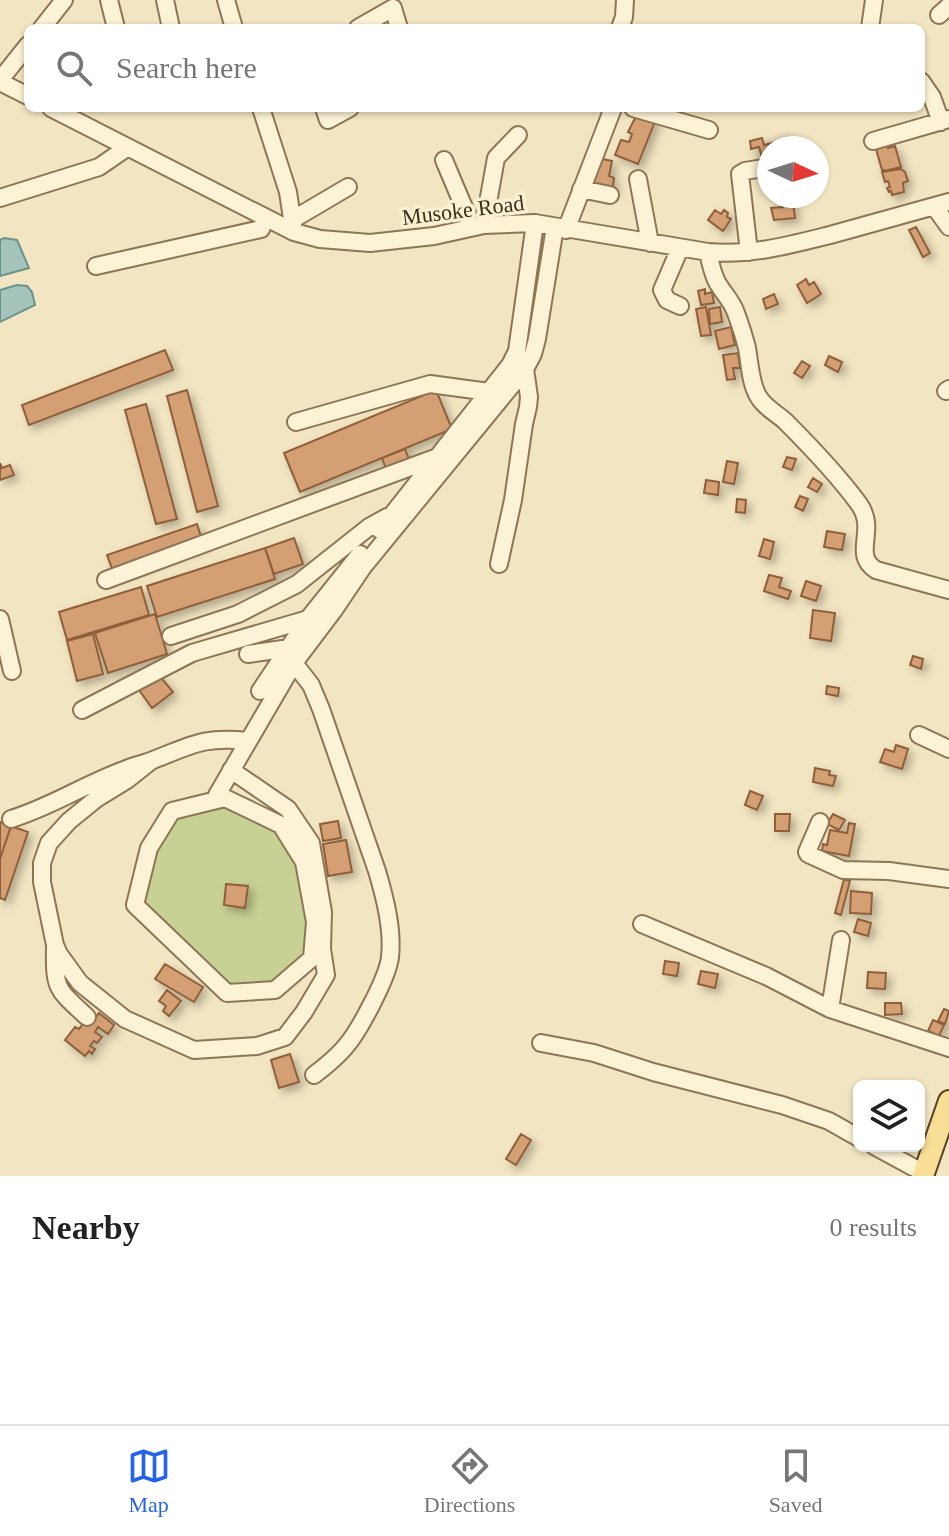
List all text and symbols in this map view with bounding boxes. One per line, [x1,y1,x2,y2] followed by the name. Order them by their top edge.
[24,24,925,112] search box
[52,46,96,90] icon: search
[116,51,257,84] text: Search here
[757,136,829,208] north arrow
[401,190,525,230] street label: Musoke Road
[853,1080,925,1152] map controls
[853,1080,925,1152] button: layers
[32,1209,140,1246] text: Nearby
[830,1213,917,1242] text: 0 results
[127,1444,171,1518] tab: Map
[424,1444,515,1518] tab: Directions
[769,1444,822,1518] tab: Saved

